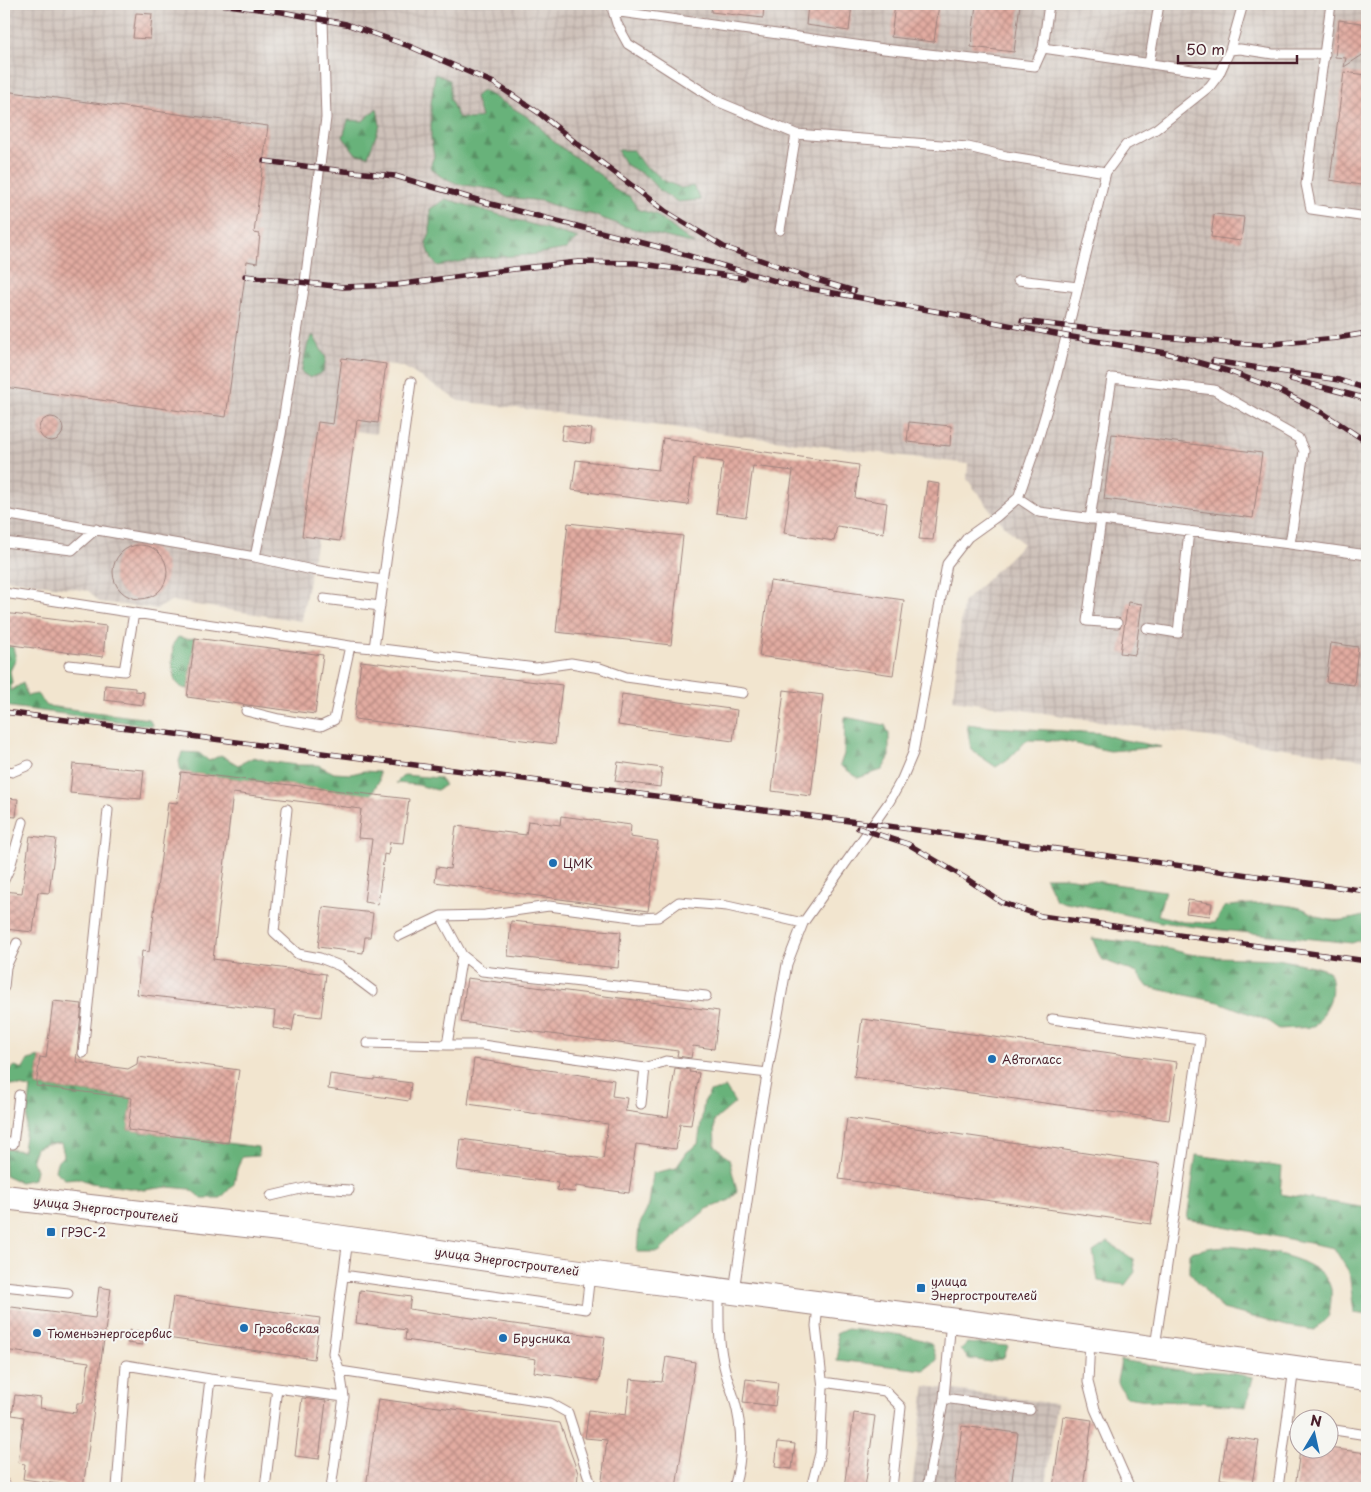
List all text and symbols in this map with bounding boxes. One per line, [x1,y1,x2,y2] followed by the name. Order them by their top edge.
[1178,32,1297,64] scale bar
[1186,37,1225,60] text: 50 m
[563,854,593,872] place label: ЦМК
[547,857,559,869] marker: ЦМК
[1002,1050,1062,1068] place label: Автогласс
[986,1053,998,1065] marker: Автогласс
[33,1191,179,1227] street label: улица Энергостроителей
[61,1223,106,1241] place label: ГРЭС-2
[45,1226,57,1238] marker: ГРЭС-2
[434,1242,580,1280] street label: улица Энергостроителей
[931,1272,1037,1304] place label: улица Энергостроителей
[915,1282,927,1294] marker: улица Энергостроителей
[254,1319,319,1337] place label: Грэсовская
[238,1322,250,1334] marker: Грэсовская
[47,1324,172,1342] place label: Тюменьэнергосервис
[31,1327,43,1339] marker: Тюменьэнергосервис
[513,1329,571,1347] place label: Брусника
[497,1332,509,1344] marker: Брусника
[1309,1409,1323,1432] text: N
[1288,1410,1338,1460] north arrow

